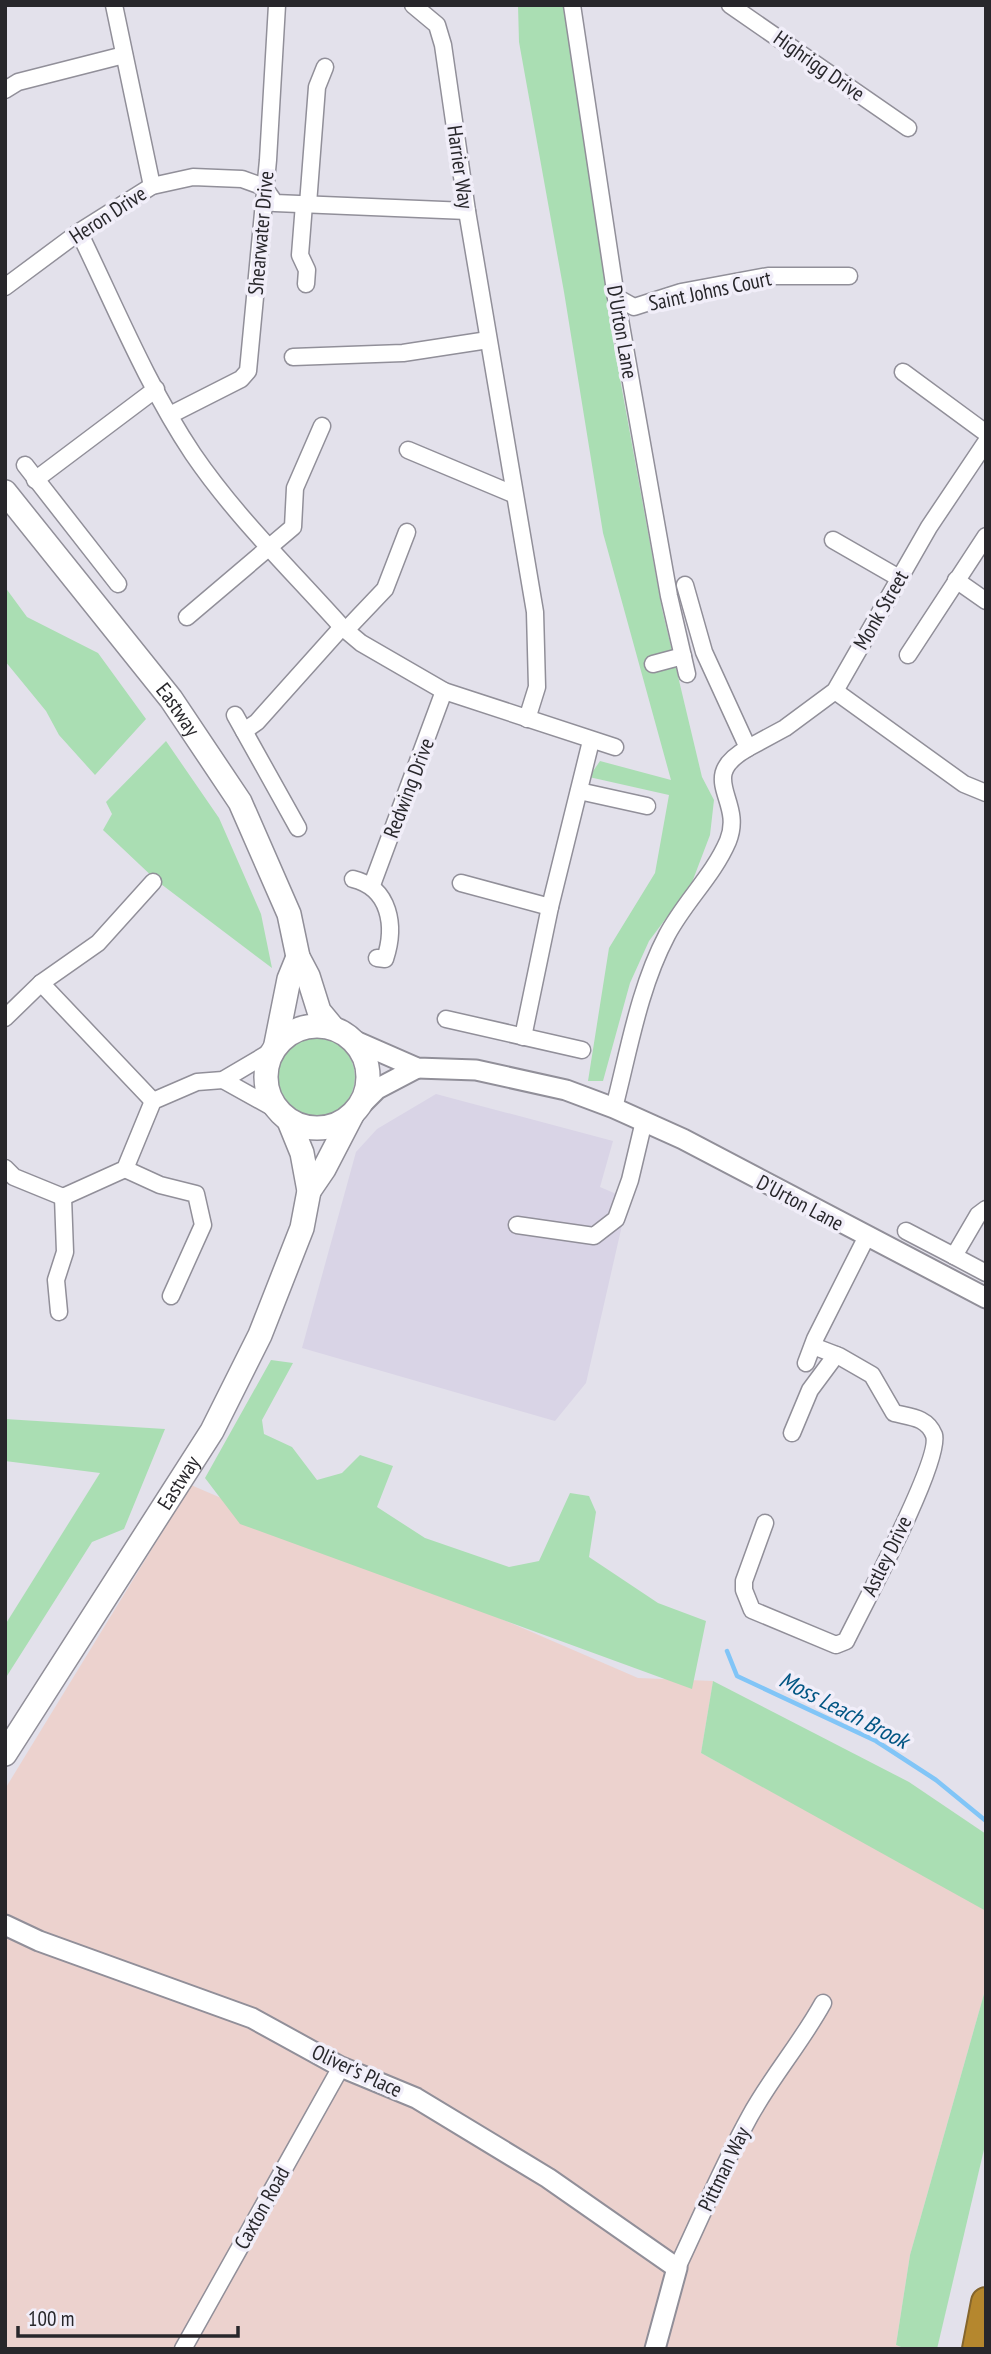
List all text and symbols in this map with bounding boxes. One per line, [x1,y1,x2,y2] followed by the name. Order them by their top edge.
[768,24,870,107] street label: Highrigg Drive
[441,123,480,210] street label: Harrier Way
[242,170,279,296] street label: Shearwater Drive
[64,180,151,249] street label: Heron Drive
[646,264,774,317] street label: Saint Johns Court
[601,283,644,381] street label: D'Urton Lane
[847,565,914,654] street label: Monk Street
[150,677,206,741] street label: Eastway
[377,734,440,842] street label: Redwing Drive
[752,1168,848,1237] street label: D'Urton Lane
[151,1450,206,1515] street label: Eastway
[856,1511,918,1600] street label: Astley Drive
[775,1665,917,1756] water label: Moss Leach Brook
[308,2038,407,2103] street label: Oliver's Place
[692,2122,756,2215] street label: Pittman Way
[228,2162,295,2254] street label: Caxton Road
[18,2294,238,2338] scale bar
[28,2305,74,2332] text: 100 m

